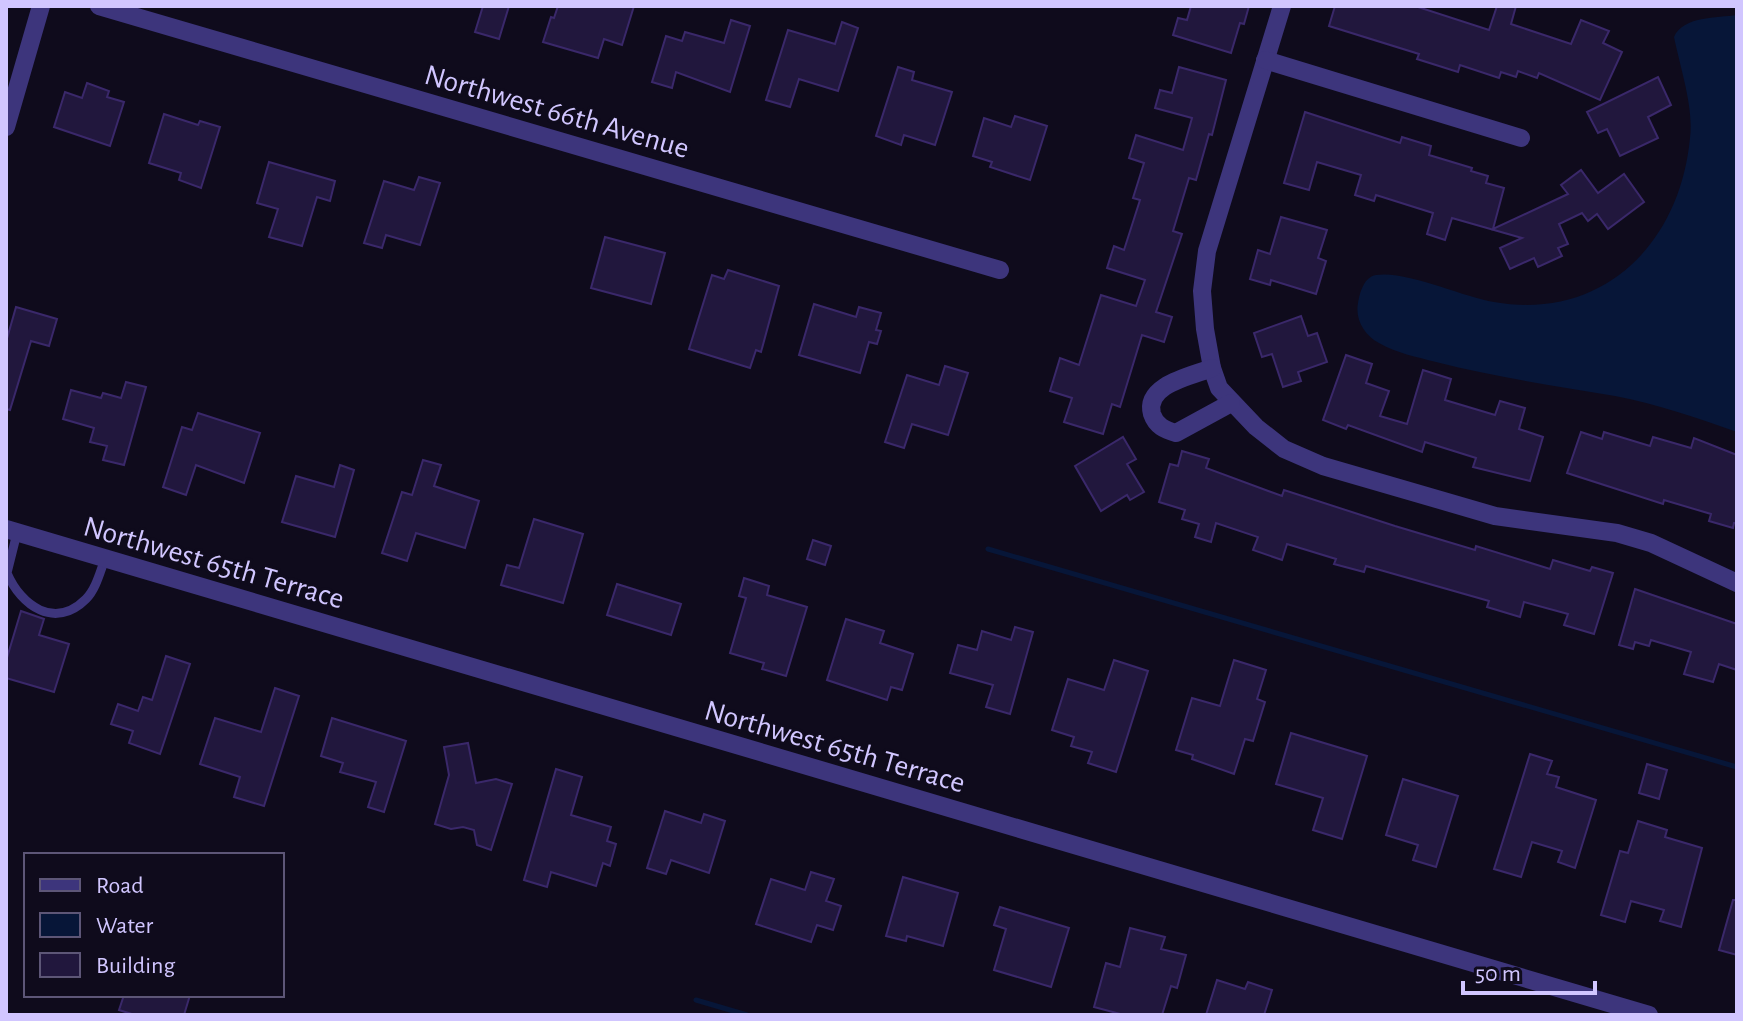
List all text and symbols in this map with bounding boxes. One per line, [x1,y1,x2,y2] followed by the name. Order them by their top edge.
[421,60,692,164] street label: Northwest 66th Avenue
[80,511,347,615] street label: Northwest 65th Terrace
[701,695,968,799] street label: Northwest 65th Terrace
[24,853,284,997] legend
[96,874,144,898] text: Road
[96,914,154,938] text: Water
[1463,945,1595,995] scale bar
[96,954,175,978] text: Building
[1475,962,1521,986] text: 50 m

